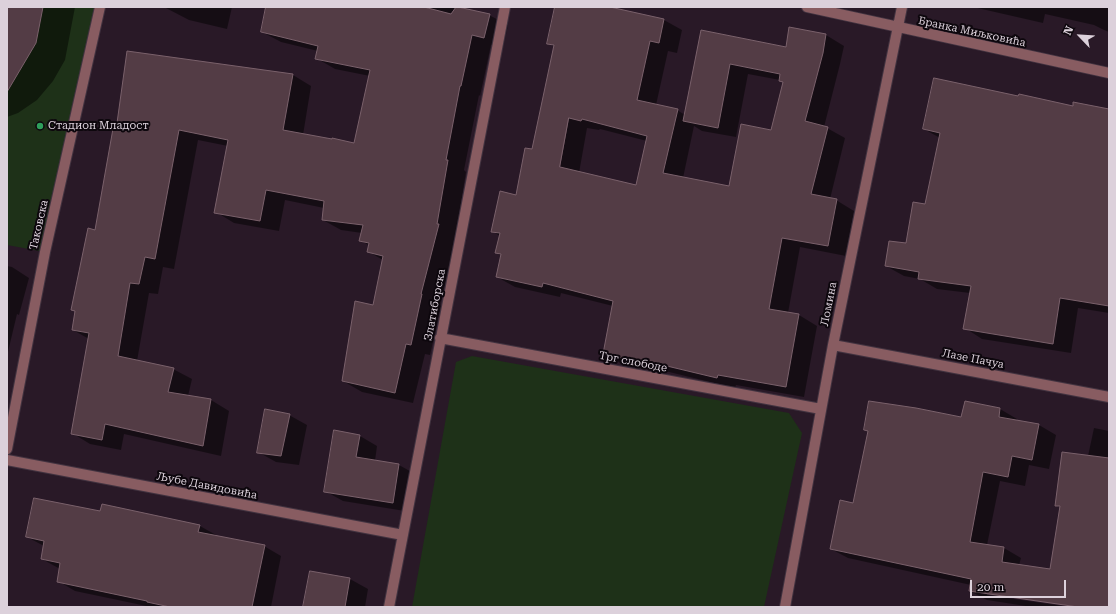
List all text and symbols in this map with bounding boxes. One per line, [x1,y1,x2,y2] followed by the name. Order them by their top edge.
[917,14,1027,50] street label: Бранка Миљковића
[1060,16,1100,56] north arrow
[1061,24,1076,37] text: N
[48,119,149,133] place label: Стадион Младост
[35,121,45,131] marker: Стадион Младост
[27,199,51,251] street label: Таковска
[422,268,448,342] street label: Златиборска
[818,281,840,327] street label: Ломина
[941,347,1005,371] street label: Лазе Пачуа
[598,349,668,375] street label: Трг слободе
[156,470,258,502] street label: Љубе Давидовића
[972,572,1068,598] scale bar
[977,580,1004,594] text: 20 m

